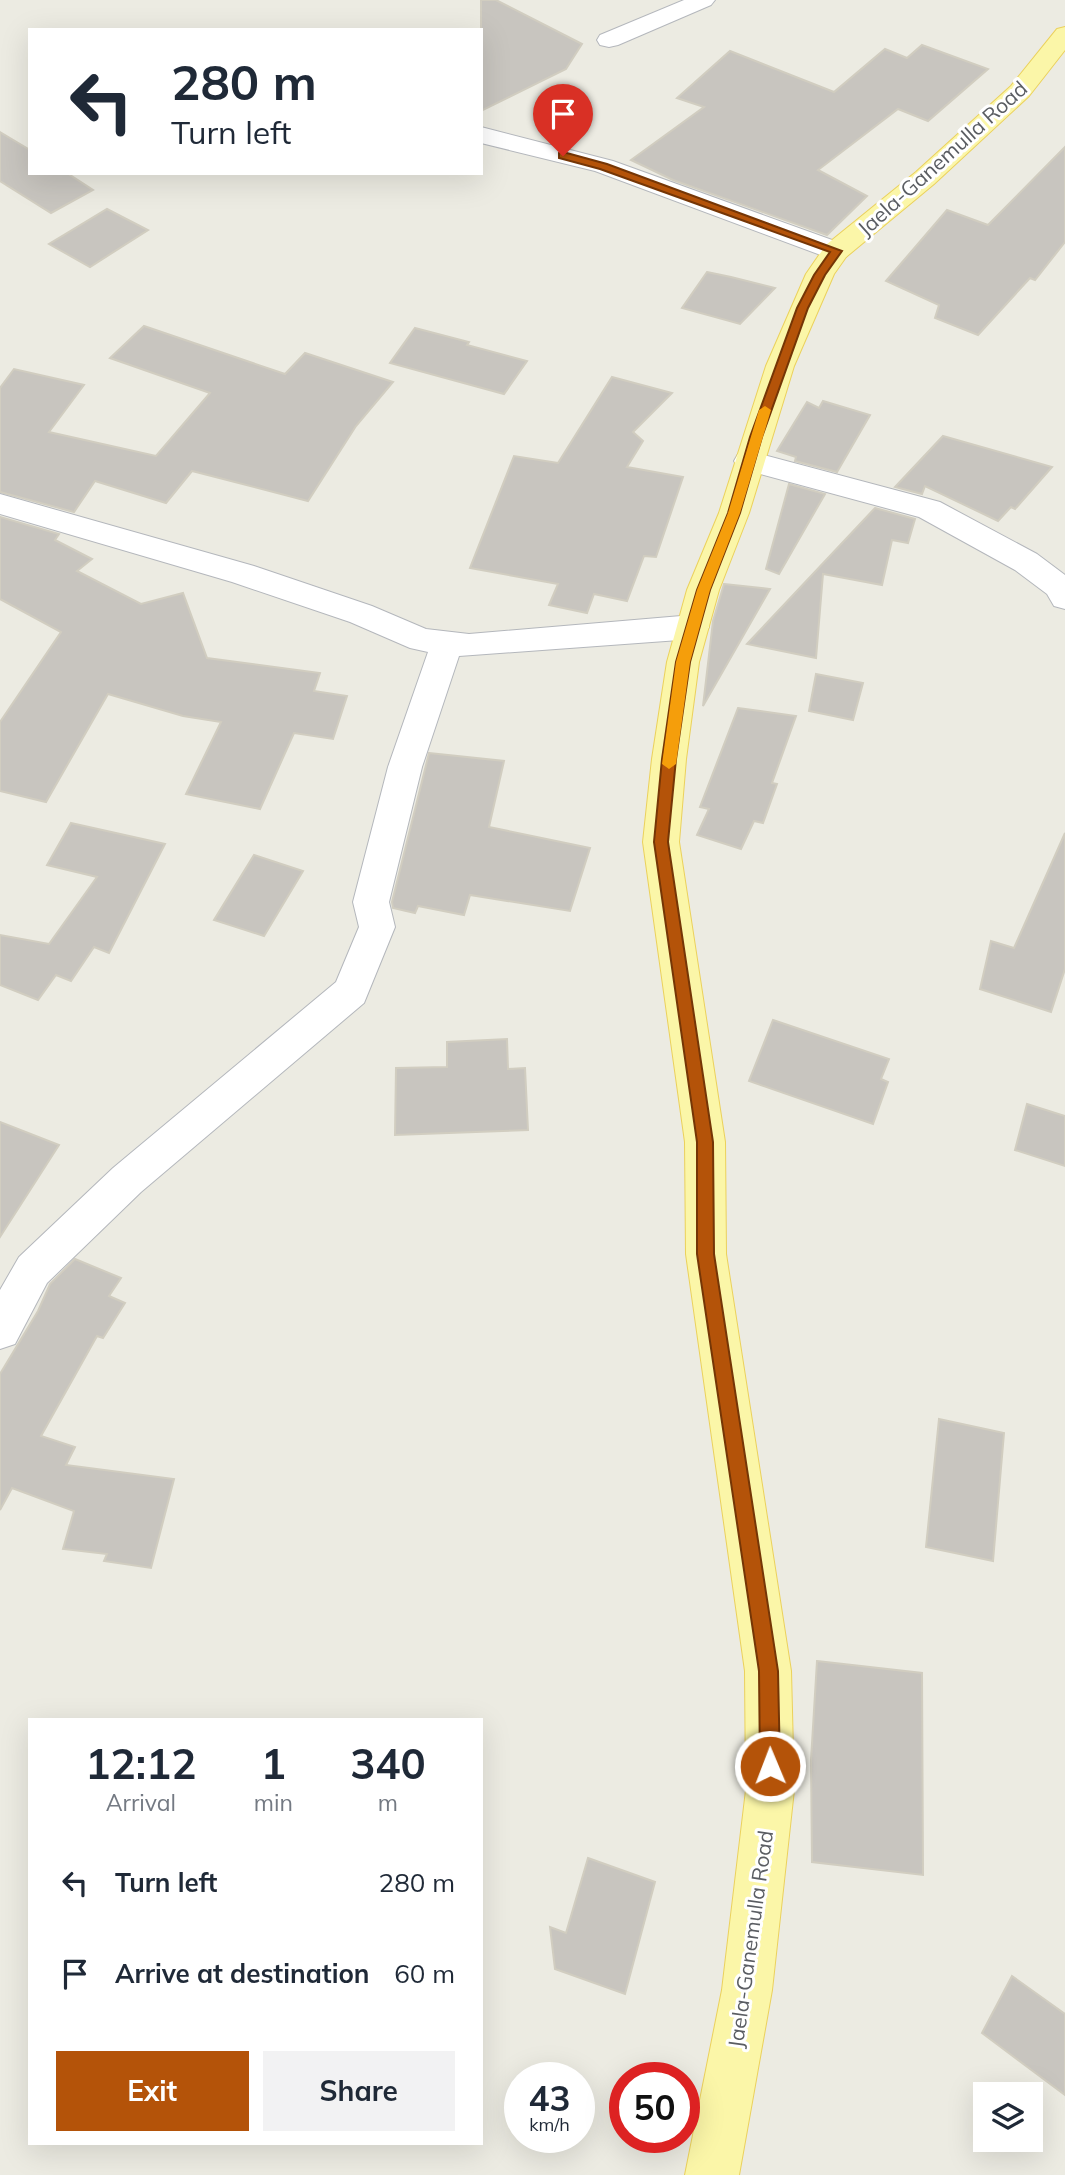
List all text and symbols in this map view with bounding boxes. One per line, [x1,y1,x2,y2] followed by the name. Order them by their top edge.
[171,51,317,112] text: 280 m
[56,56,147,147] icon: left
[852,75,1032,241] street label: Jaela-Ganemulla Road
[533,84,593,156] pin
[544,95,582,133] icon: arrive
[171,112,291,152] text: Turn left
[733,1729,807,1803] position arrow
[85,1737,196,1790] text: 12:12
[261,1737,286,1790] text: 1
[350,1737,426,1790] text: 340
[106,1788,176,1817] text: Arrival
[254,1788,293,1817] text: min
[378,1788,398,1817] text: m
[722,1829,778,2049] street label: Jaela-Ganemulla Road
[56,1864,94,1902] icon: left
[115,1866,217,1899] text: Turn left
[379,1866,455,1899] text: 280 m
[56,1955,94,1993] icon: arrive
[115,1957,370,1990] text: Arrive at destination
[394,1957,455,1990] text: 60 m
[56,2051,249,2131] button: Exit
[263,2051,455,2131] button: Share
[609,2062,700,2153] speed limit sign: 50
[528,2076,571,2120] text: 43
[973,2082,1043,2152] map controls
[973,2082,1043,2152] button: layers
[529,2113,570,2136] text: km/h

